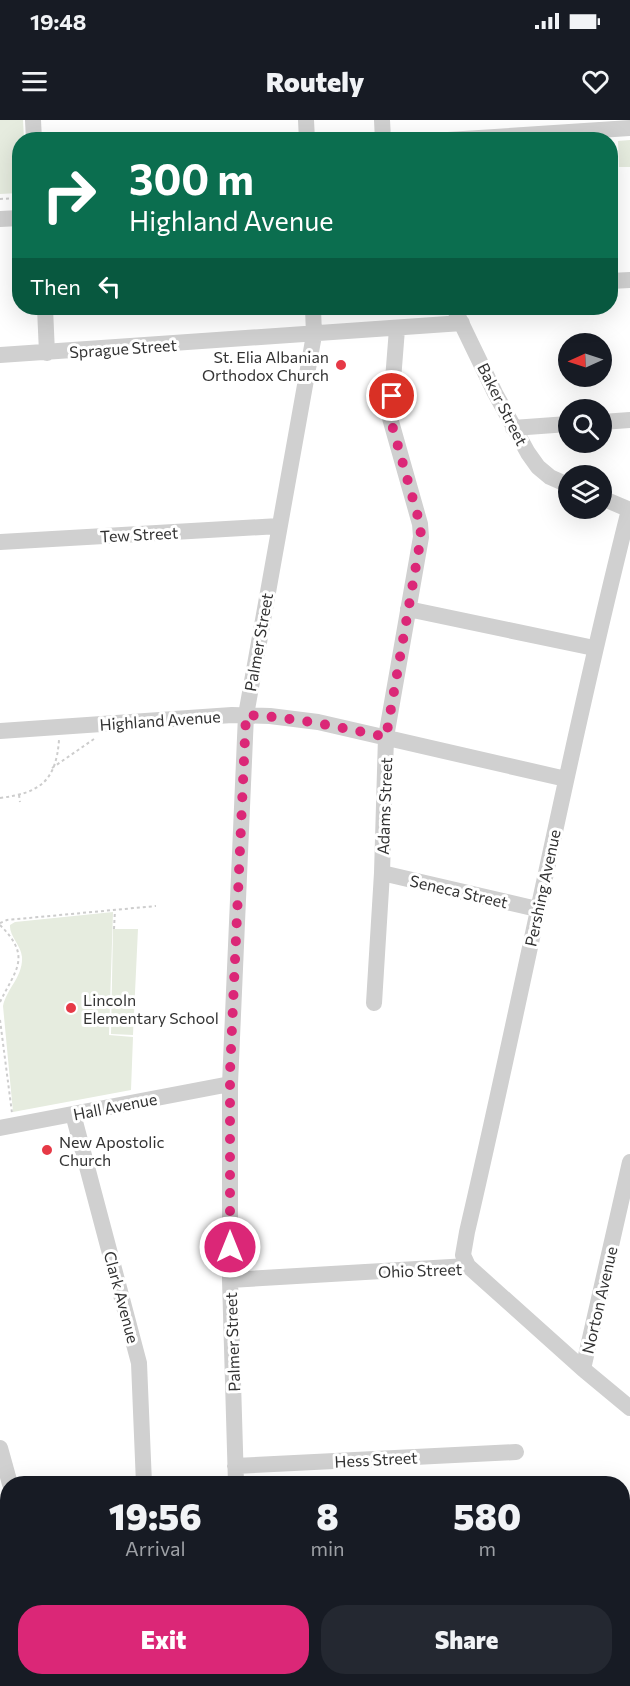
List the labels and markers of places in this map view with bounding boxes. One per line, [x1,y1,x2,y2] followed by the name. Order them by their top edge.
[202,347,329,384] place label: St. Elia Albanian Orthodox Church
[334,358,348,372] marker: St. Elia Albanian Orthodox Church
[366,370,417,421] pin
[83,990,219,1027] place label: Lincoln Elementary School
[64,1001,78,1015] marker: Lincoln Elementary School
[59,1132,164,1169] place label: New Apostolic Church
[40,1143,54,1157] marker: New Apostolic Church

